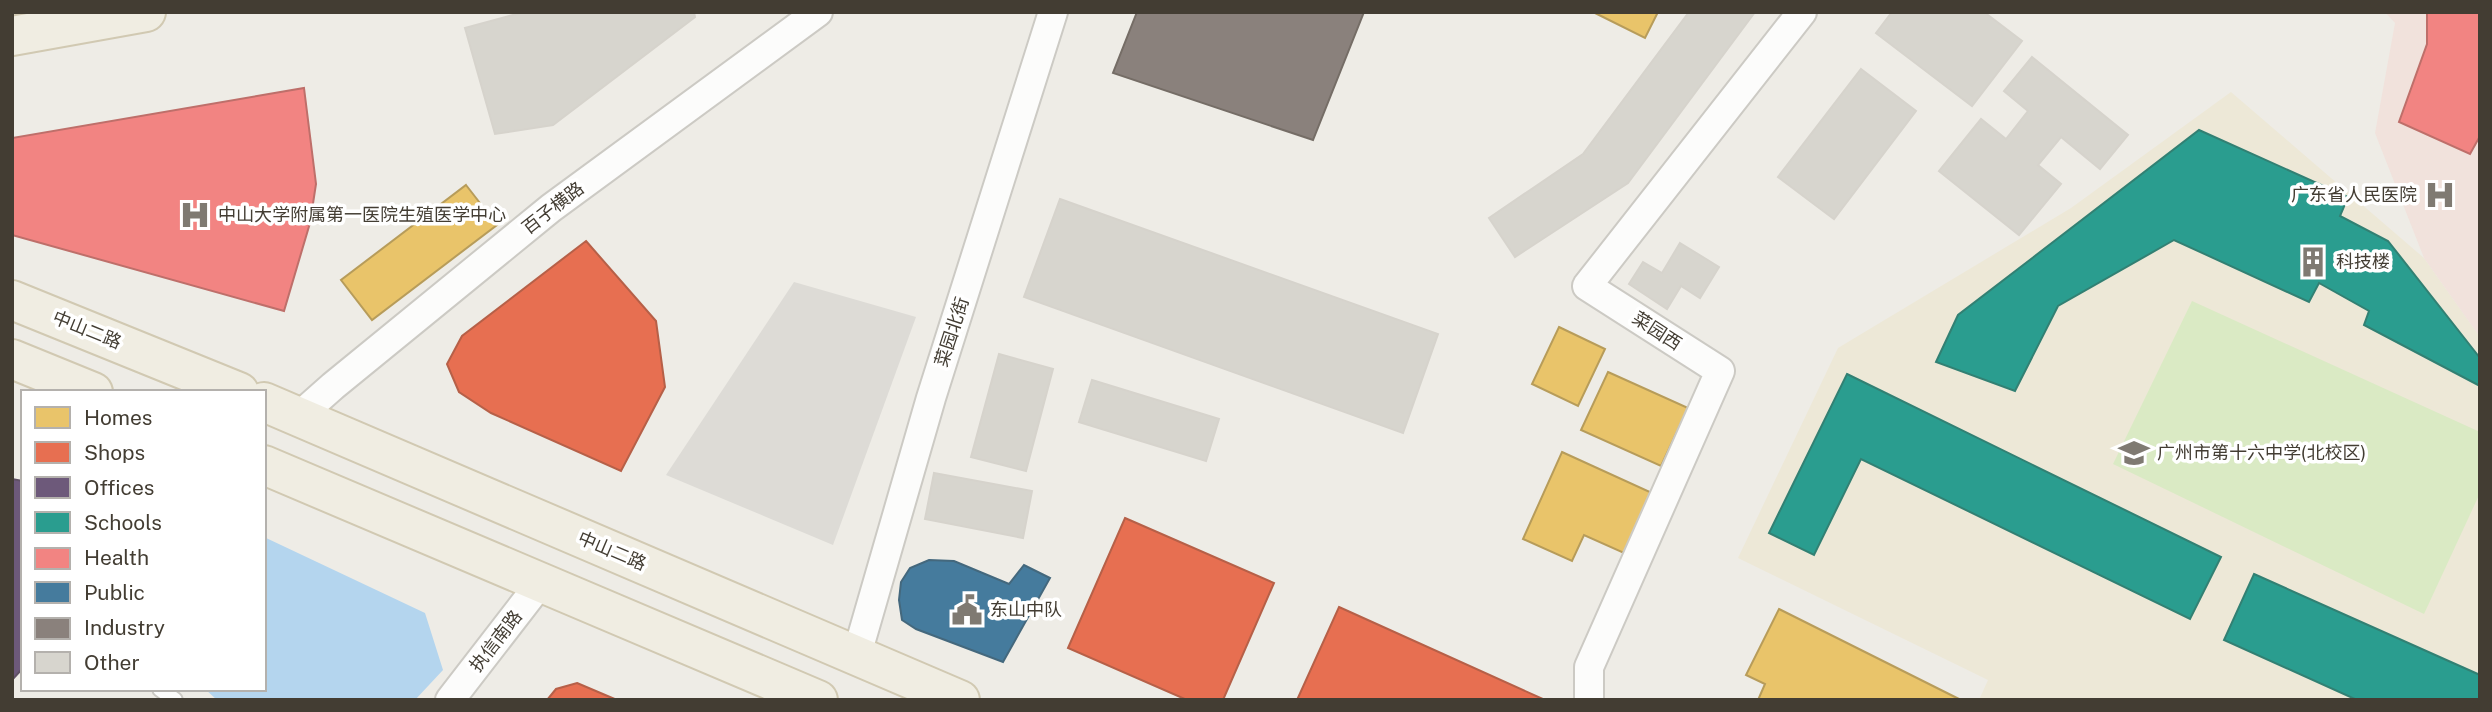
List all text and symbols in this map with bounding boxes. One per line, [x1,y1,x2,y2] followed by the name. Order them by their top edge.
[518,177,588,238] street label: 百子横路
[2423,178,2457,212] hospital icon: 广东省人民医院
[2291,184,2417,205] place label: 广东省人民医院
[178,198,212,232] hospital icon: 中山大学附属第一医院生殖医学中心
[218,204,506,225] place label: 中山大学附属第一医院生殖医学中心
[2296,245,2330,279] building icon: 科技楼
[2336,251,2390,272] place label: 科技楼
[930,294,973,369] street label: 菜园北街
[50,306,124,353] street label: 中山二路
[1629,307,1686,354] street label: 菜园西
[21,390,266,691] legend
[84,405,152,430] text: Homes
[2117,436,2151,470] school or university icon: 广州市第十六中学(北校区)
[84,440,145,465] text: Shops
[2157,442,2366,463] place label: 广州市第十六中学(北校区)
[84,475,154,500] text: Offices
[84,510,162,535] text: Schools
[575,527,649,574] street label: 中山二路
[84,545,149,570] text: Health
[84,580,145,605] text: Public
[950,593,984,627] public building icon: 东山中队
[990,599,1062,620] place label: 东山中队
[465,606,526,676] street label: 执信南路
[84,615,165,640] text: Industry
[84,650,140,675] text: Other

